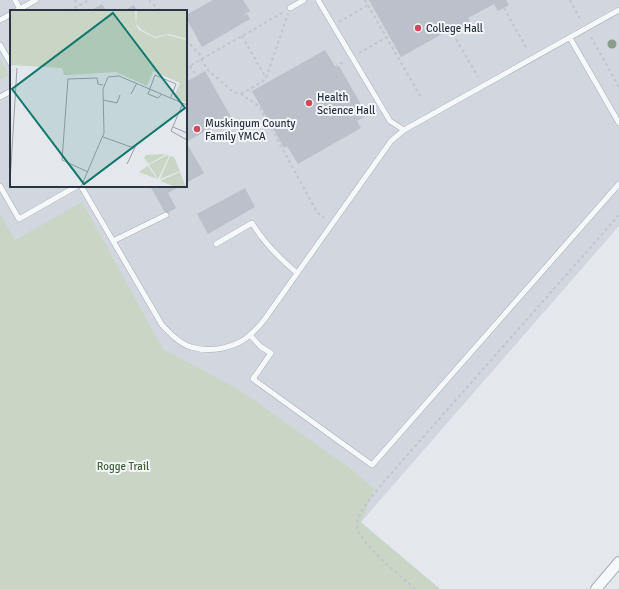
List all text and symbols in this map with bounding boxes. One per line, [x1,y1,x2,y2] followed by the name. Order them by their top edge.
[10,10,187,187] inset map
[426,22,483,35] place label: College Hall
[413,23,423,33] marker: College Hall
[317,91,375,117] place label: Health Science Hall
[304,98,314,108] marker: Health Science Hall
[205,117,296,143] place label: Muskingum County Family YMCA
[192,124,202,134] marker: Muskingum County Family YMCA
[97,460,149,473] park label: Rogge Trail

